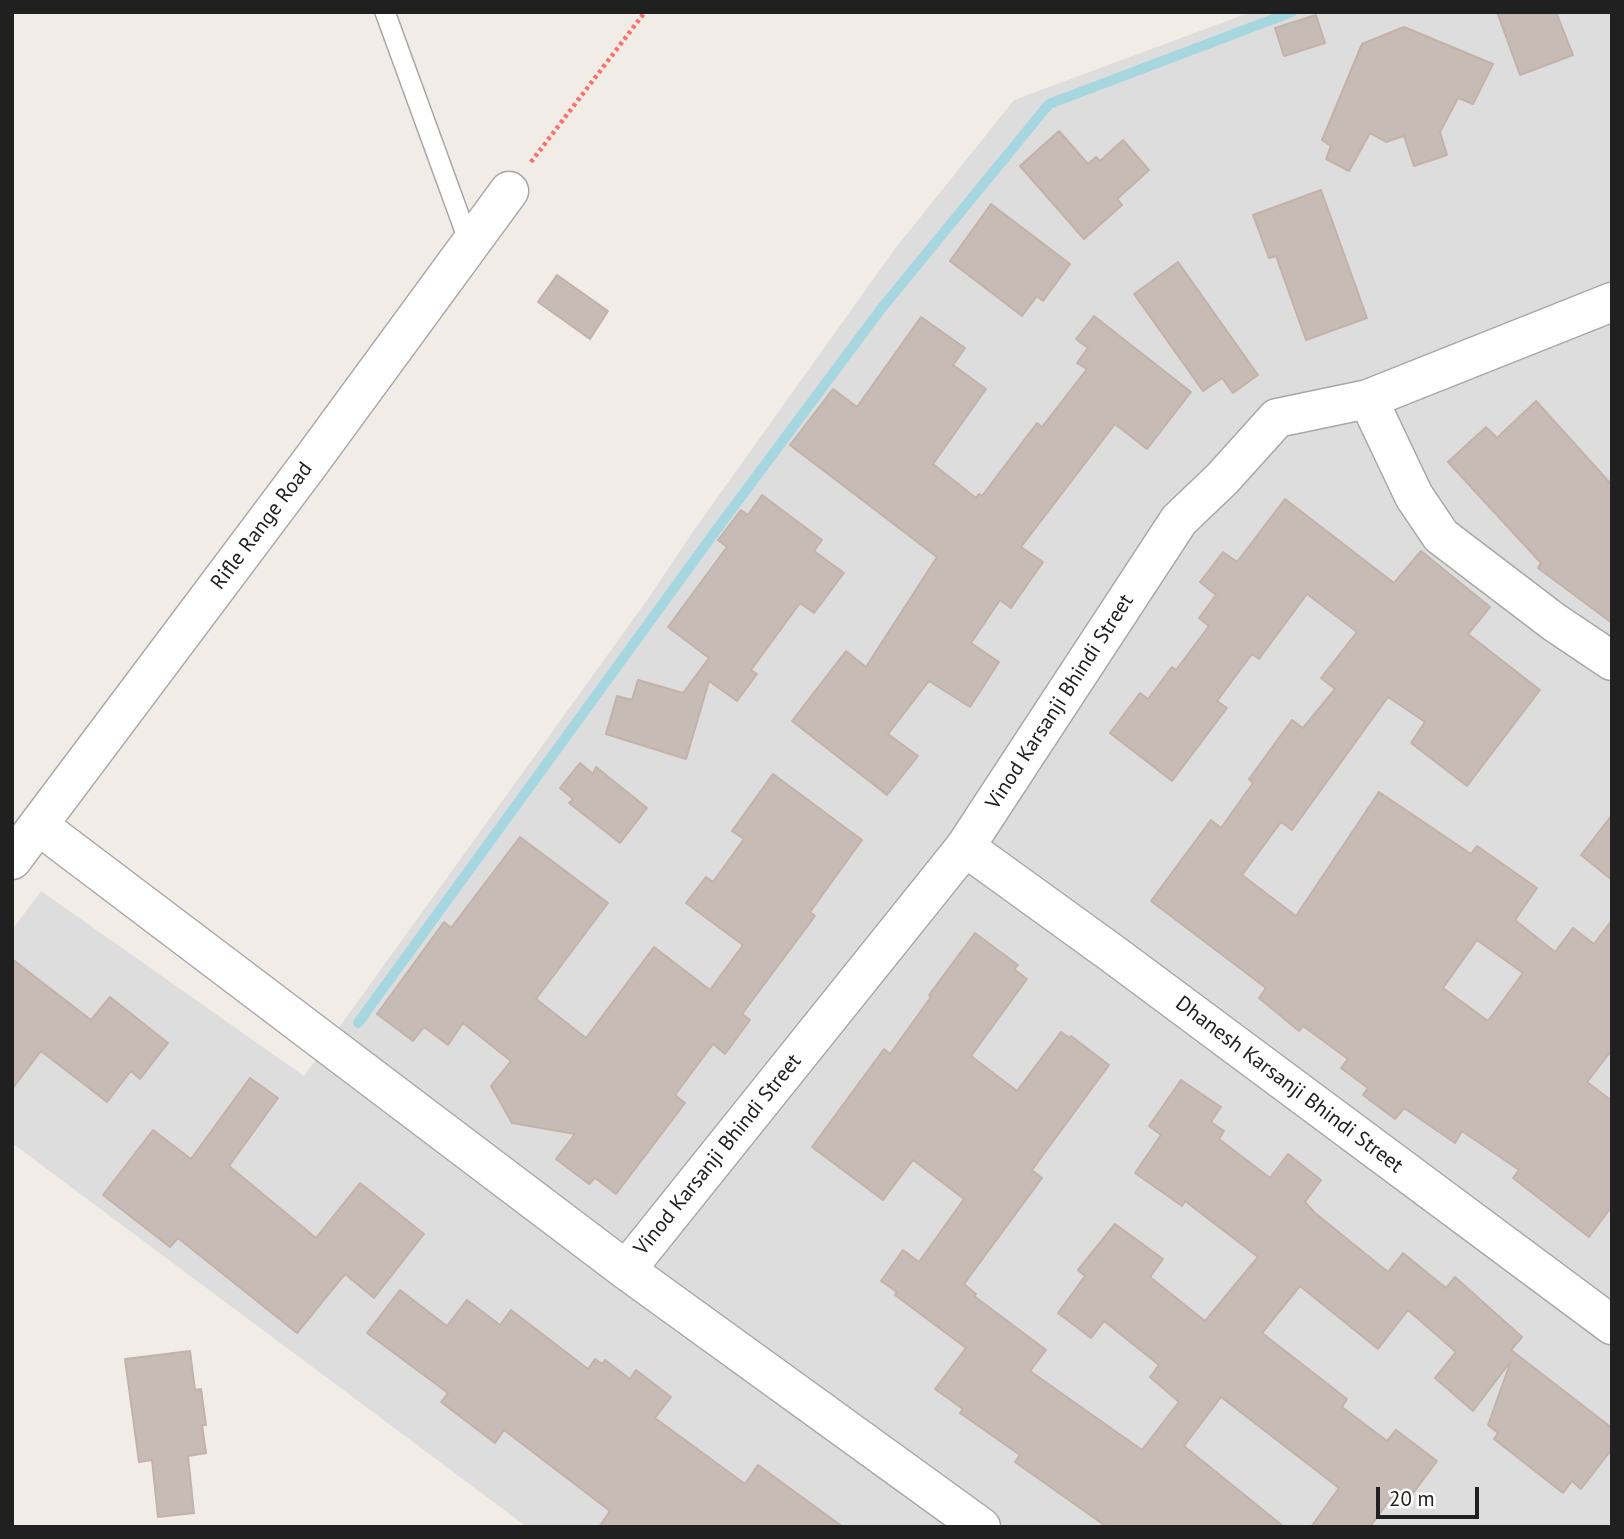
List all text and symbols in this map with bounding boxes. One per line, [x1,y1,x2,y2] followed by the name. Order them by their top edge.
[206,457,318,595] street label: Rifle Range Road
[981,590,1139,814] street label: Vinod Karsanji Bhindi Street
[1170,991,1408,1179] street label: Dhanesh Karsanji Bhindi Street
[629,1049,807,1261] street label: Vinod Karsanji Bhindi Street
[1379,1472,1482,1516] scale bar
[1389,1485,1435,1512] text: 20 m

